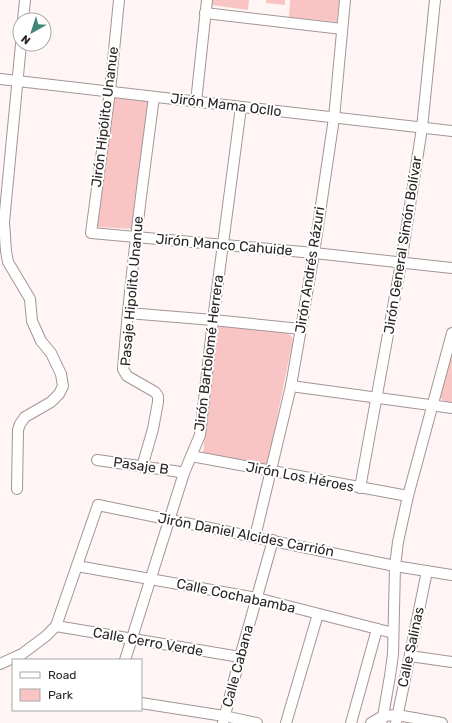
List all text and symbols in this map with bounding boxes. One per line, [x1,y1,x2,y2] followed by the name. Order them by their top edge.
[12,12,52,52] north arrow
[19,32,33,47] text: N
[88,46,122,188] street label: Jirón Hipólito Unanue
[169,90,283,120] street label: Jirón Mama Ocllo
[381,154,426,335] street label: Jirón General Simón Bolívar
[292,205,328,335] street label: Jirón Andrés Rázuri
[117,215,147,367] street label: Pasaje Hipolito Unanue
[155,231,293,259] street label: Jirón Manco Cahuide
[191,274,227,432] street label: Jirón Bartolomé Herrera
[112,454,170,478] street label: Pasaje B
[244,458,356,496] street label: Jirón Los Héroes
[156,510,336,560] street label: Jirón Daniel Alcides Carrión
[175,575,297,617] street label: Calle Cochabamba
[394,605,428,689] street label: Calle Salinas
[219,623,257,709] street label: Calle Cabana
[92,624,205,660] street label: Calle Cerro Verde
[12,659,142,711] legend
[48,668,76,682] text: Road
[48,688,74,702] text: Park

